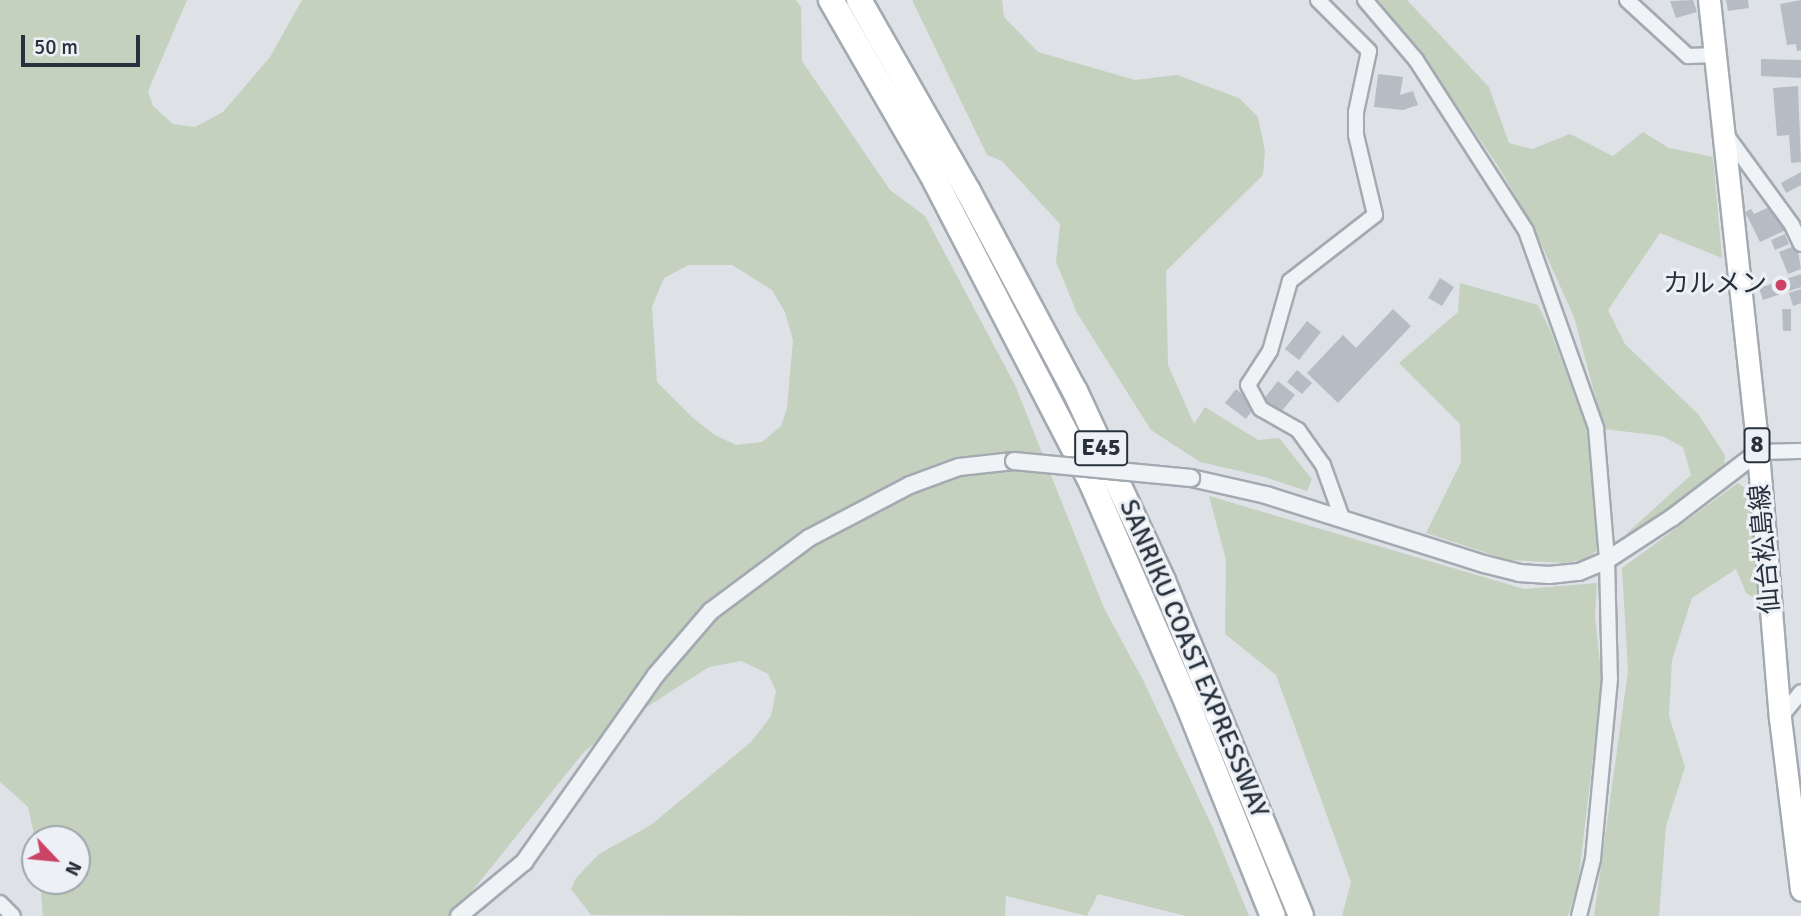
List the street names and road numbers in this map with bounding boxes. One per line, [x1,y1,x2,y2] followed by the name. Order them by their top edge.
[1743,424,1771,466] road number: 8
[1073,428,1129,468] road number: E45
[1745,483,1787,615] street label: 仙台松島線
[1112,495,1274,823] street label: SANRIKU COAST EXPRESSWAY

